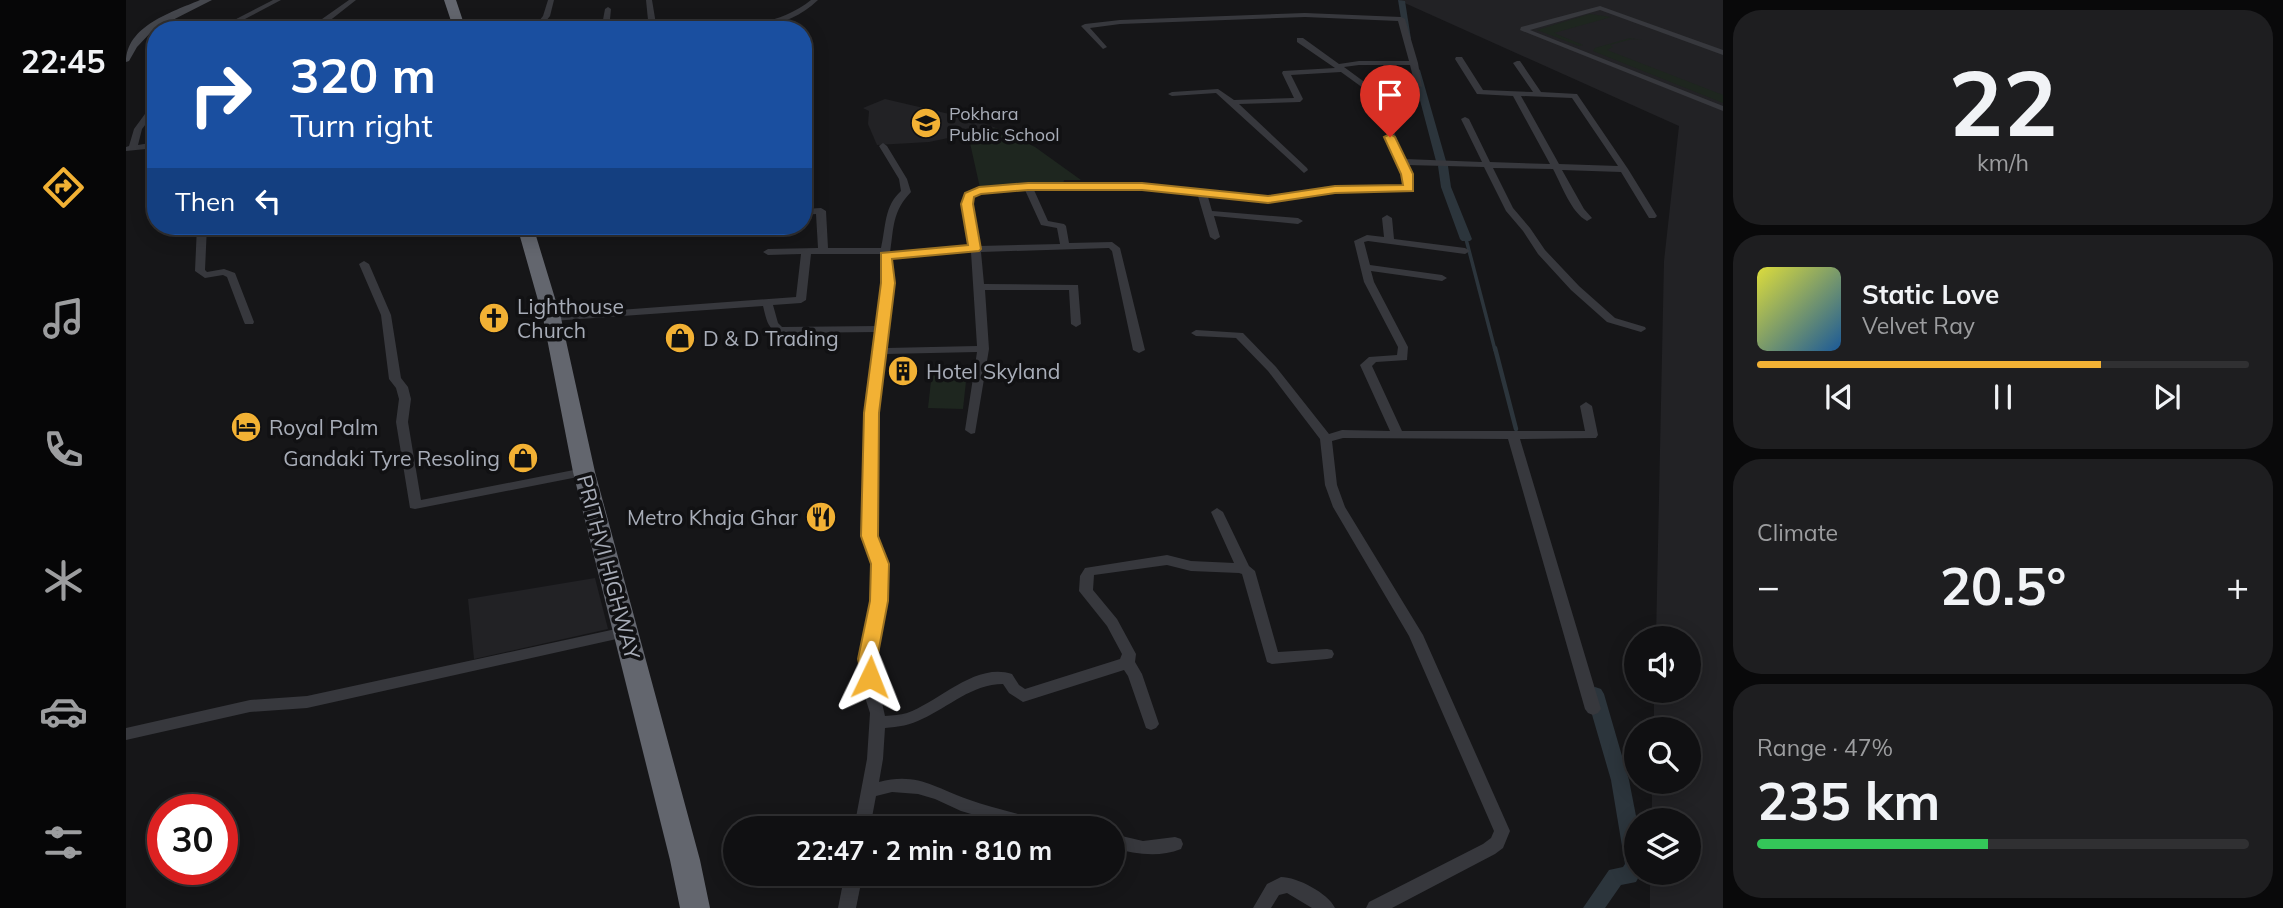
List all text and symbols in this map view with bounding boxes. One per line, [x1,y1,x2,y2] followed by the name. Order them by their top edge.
[21,41,105,81] text: 22:45
[290,44,436,105] text: 320 m
[1948,45,2058,159] text: 22
[175,49,266,140] icon: right
[1360,65,1420,137] pin
[1371,76,1409,114] icon: arrive
[949,102,1059,146] place label: Pokhara Public School
[290,105,433,145] text: Turn right
[909,106,943,140] school or university icon: Pokhara Public School
[1977,148,2029,177] text: km/h
[39,163,88,212] icon: directions
[249,182,287,220] icon: left
[175,185,235,218] text: Then
[1862,278,1999,311] text: Static Love
[517,293,624,343] place label: Lighthouse Church
[39,294,88,343] icon: music
[477,301,511,335] church icon: Lighthouse Church
[1862,311,1975,340] text: Velvet Ray
[663,321,697,355] shop icon: D & D Trading
[703,325,839,351] place label: D & D Trading
[886,354,920,388] building icon: Hotel Skyland
[926,358,1060,384] place label: Hotel Skyland
[1820,378,1858,416] icon: previous
[1984,378,2022,416] icon: pause
[2148,378,2186,416] icon: next
[229,410,263,444] hotel icon: Royal Palm
[269,414,378,440] place label: Royal Palm
[39,425,88,474] icon: phone
[506,441,540,475] shop icon: Gandaki Tyre Resoling
[283,445,500,471] place label: Gandaki Tyre Resoling
[572,472,646,662] street label: PRITHVI HIGHWAY
[804,500,838,534] restaurant icon: Metro Khaja Ghar
[627,504,798,530] place label: Metro Khaja Ghar
[1757,518,1838,547] text: Climate
[1940,553,2066,618] text: 20.5°
[39,556,88,605] icon: climate
[1757,562,1780,610] text: −
[2226,562,2249,610] text: +
[1624,626,1701,885] map controls
[1624,626,1701,703] button: sound
[833,640,907,714] position arrow
[39,687,88,736] icon: car
[1624,717,1701,794] button: search
[1757,733,1893,762] text: Range · 47%
[1757,768,1940,833] text: 235 km
[147,794,238,885] speed limit sign: 30
[1624,808,1701,885] button: layers
[39,818,88,867] icon: filters
[796,834,1052,867] text: 22:47 · 2 min · 810 m

